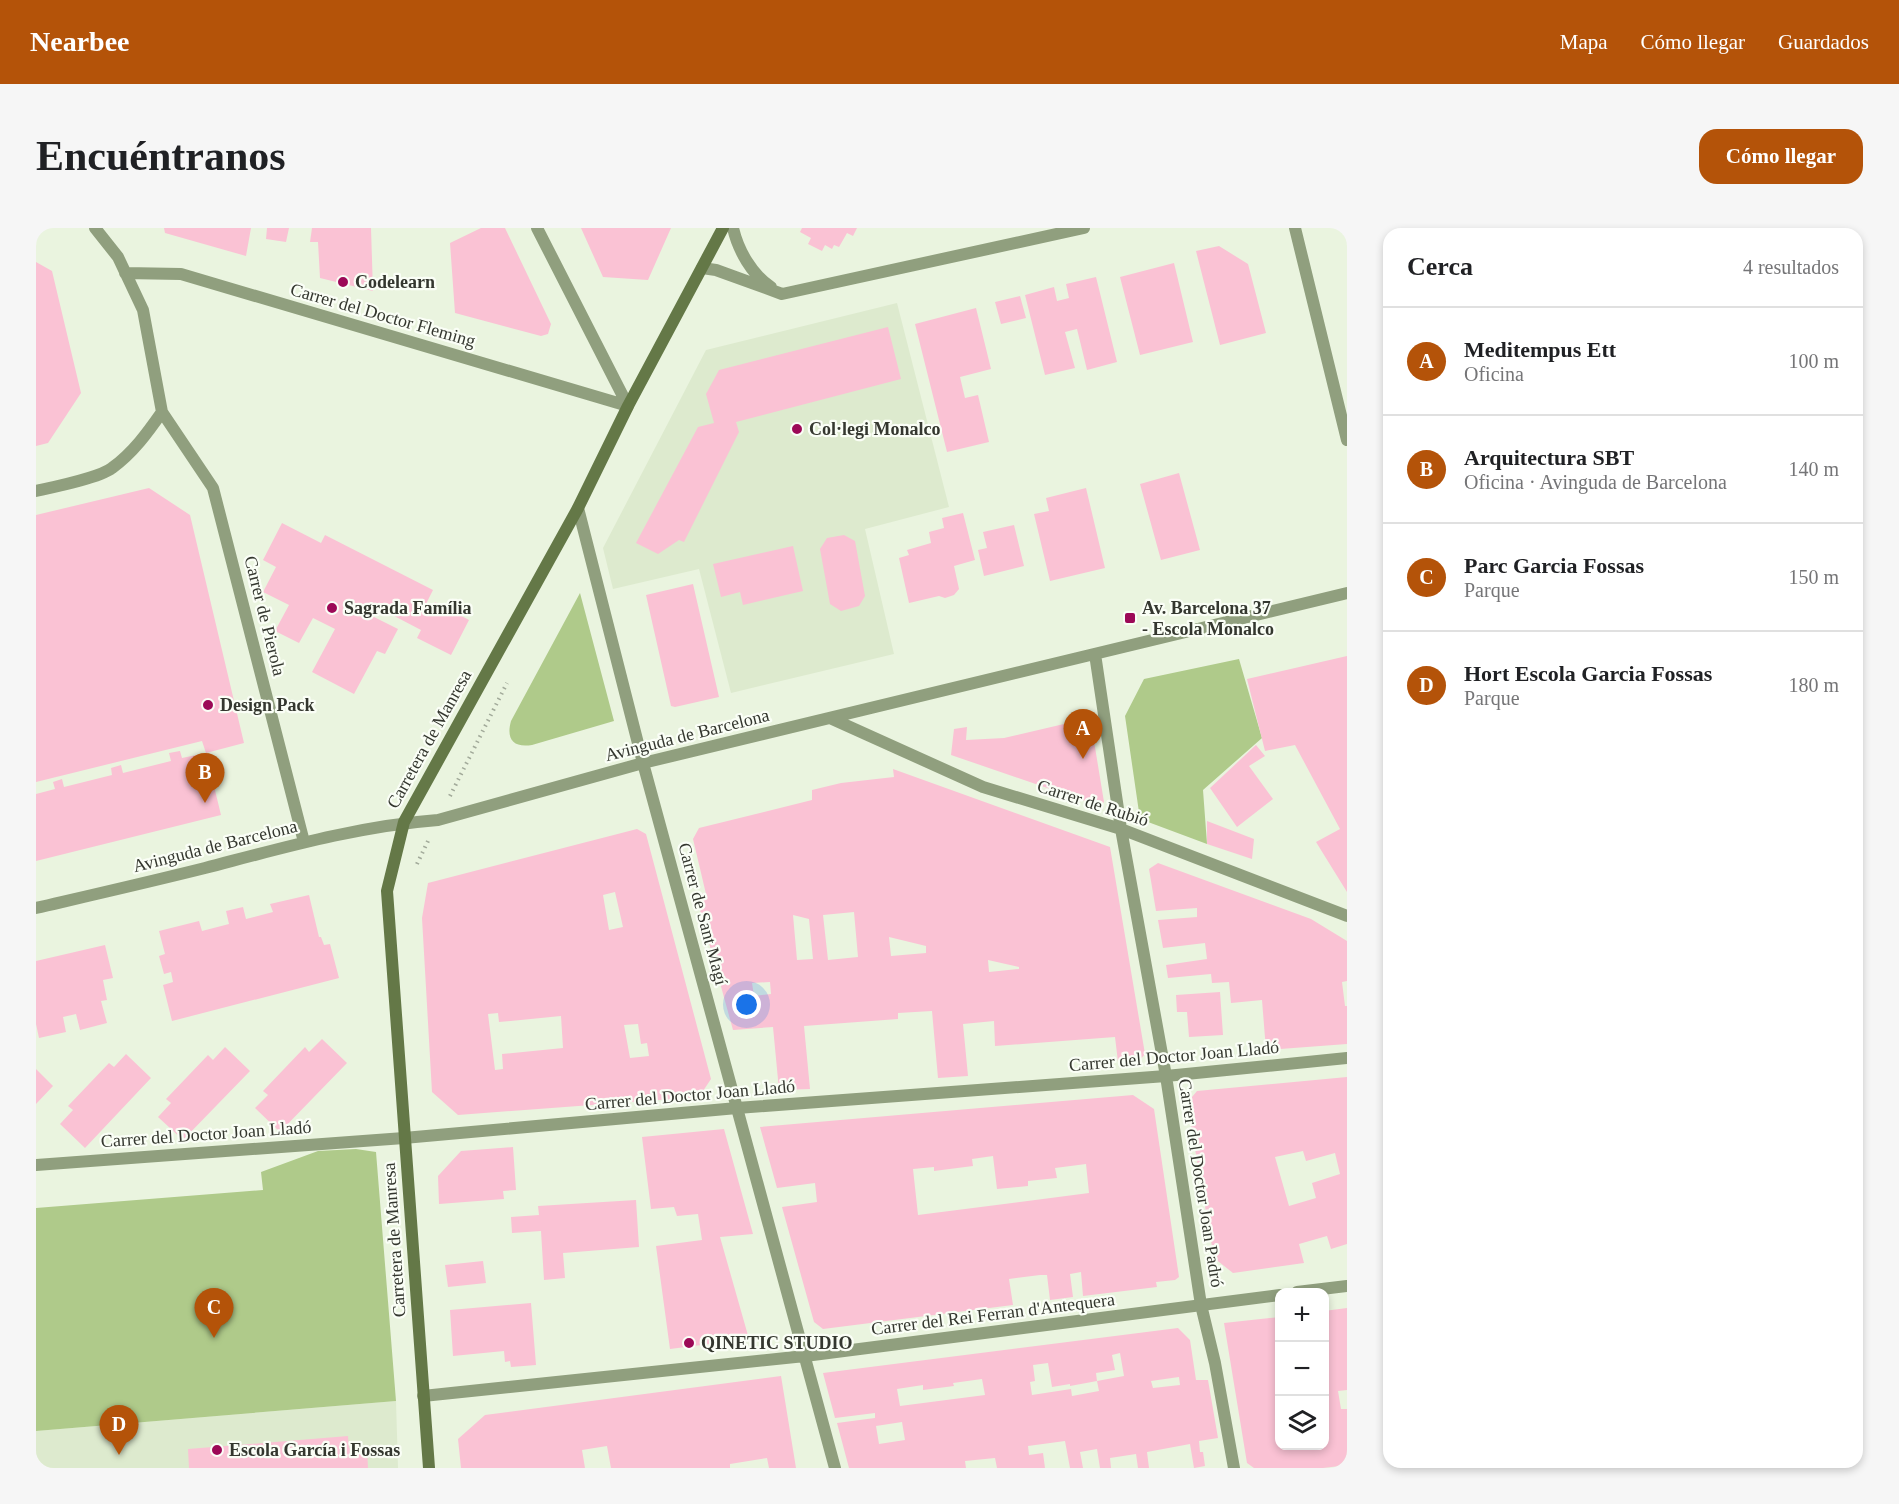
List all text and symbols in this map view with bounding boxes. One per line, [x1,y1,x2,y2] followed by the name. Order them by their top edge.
[30,26,130,57] text: Nearbee
[1560,30,1608,54] text: Mapa
[1641,30,1745,54] text: Cómo llegar
[1778,30,1869,54] text: Guardados
[1699,129,1863,184] button: Cómo llegar
[36,133,286,179] text: Encuéntranos
[1407,252,1473,281] text: Cerca
[1743,256,1839,278] text: 4 resultados
[355,272,435,292] place label: Codelearn
[336,275,350,289] marker: Codelearn
[288,279,478,351] street label: Carrer del Doctor Fleming
[1464,337,1616,362] text: Meditempus Ett
[1419,350,1434,372] text: A
[1788,350,1839,372] text: 100 m
[1464,363,1524,385] text: Oficina
[809,419,940,439] place label: Col·legi Monalco
[790,422,804,436] marker: Col·legi Monalco
[1464,445,1634,470] text: Arquitectura SBT
[1420,458,1433,480] text: B
[1788,458,1839,480] text: 140 m
[1464,471,1727,493] text: Oficina · Avinguda de Barcelona
[1464,553,1644,578] text: Parc Garcia Fossas
[240,554,290,678] street label: Carrer de Pierola
[1419,566,1434,588] text: C
[1788,566,1839,588] text: 150 m
[1464,579,1520,601] text: Parque
[344,598,472,618] place label: Sagrada Família
[1142,598,1274,639] place label: Av. Barcelona 37 - Escola Monalco
[325,601,339,615] marker: Sagrada Família
[1123,611,1137,625] marker: Av. Barcelona 37 - Escola Monalco
[1464,661,1712,686] text: Hort Escola Garcia Fossas
[383,666,475,812] street label: Carretera de Manresa
[1419,674,1434,696] text: D
[1788,674,1839,696] text: 180 m
[1464,687,1520,709] text: Parque
[220,695,315,715] place label: Design Pack
[201,698,215,712] marker: Design Pack
[603,705,771,765] street label: Avinguda de Barcelona
[1064,710,1102,759] pin: A
[186,754,224,803] pin: B
[1035,776,1151,830] street label: Carrer de Rubió
[131,816,299,876] street label: Avinguda de Barcelona
[674,841,732,987] street label: Carrer de Sant Magí
[732,990,761,1019] your location
[1068,1037,1280,1075] street label: Carrer del Doctor Joan Lladó
[584,1076,796,1114] street label: Carrer del Doctor Joan Lladó
[1175,1077,1227,1289] street label: Carrer del Doctor Joan Padró
[100,1117,312,1151] street label: Carrer del Doctor Joan Lladó
[379,1162,409,1318] street label: Carretera de Manresa
[194,1288,234,1338] pin: C
[1275,1288,1329,1450] map controls
[1275,1288,1329,1342] button: +
[870,1289,1116,1339] street label: Carrer del Rei Ferran d'Antequera
[701,1333,853,1353] place label: QINETIC STUDIO
[682,1336,696,1350] marker: QINETIC STUDIO
[1275,1342,1329,1396] button: −
[1275,1396,1329,1450] button: layers
[100,1406,139,1455] pin: D
[229,1440,400,1460] place label: Escola García i Fossas
[210,1443,224,1457] marker: Escola García i Fossas

